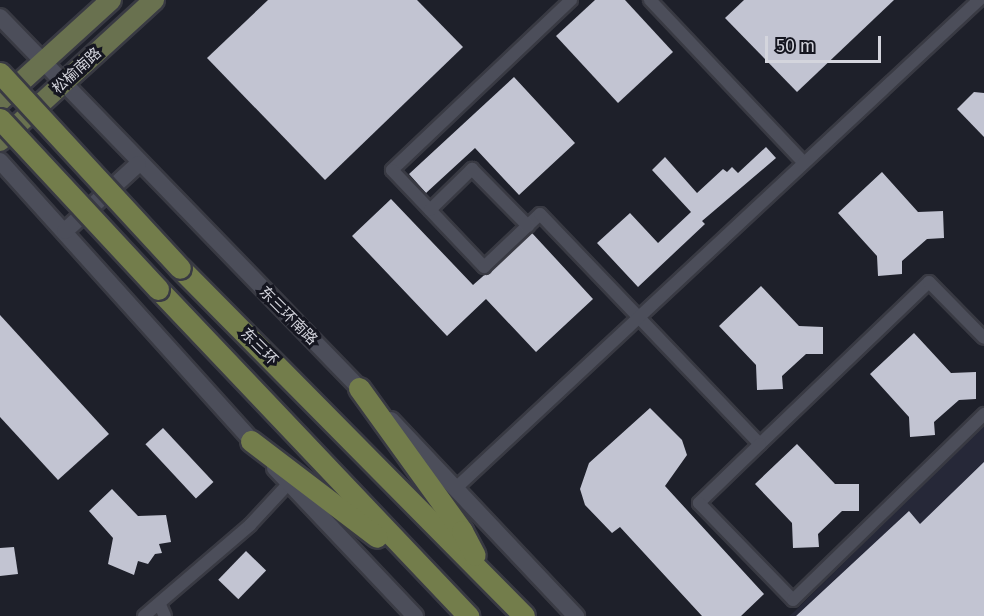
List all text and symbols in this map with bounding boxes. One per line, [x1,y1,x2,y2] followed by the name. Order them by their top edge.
[768,24,884,62] scale bar
[776,35,815,57] text: 50 m
[49,44,105,98] street label: 松榆南路
[255,283,321,349] street label: 东三环南路
[237,325,281,369] street label: 东三环

